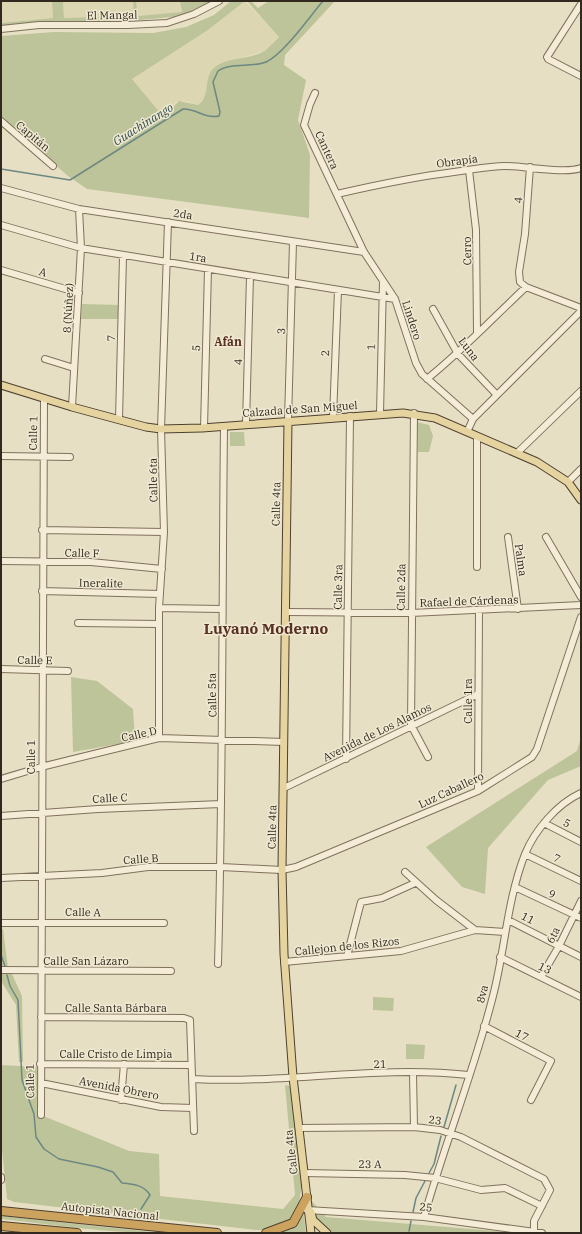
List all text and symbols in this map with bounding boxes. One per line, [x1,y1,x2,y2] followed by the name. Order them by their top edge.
[86,8,138,22] street label: El Mangal
[110,99,176,149] water label: Guachinango
[13,118,53,154] street label: Capitán
[312,129,342,171] street label: Cantera
[435,151,479,171] street label: Obrapía
[511,196,525,204] street label: 4
[172,206,194,222] street label: 2da
[460,236,474,266] street label: Cerro
[188,249,208,265] street label: 1ra
[37,264,49,280] street label: A
[60,283,76,333] street label: 8 (Núñez)
[399,298,425,342] street label: Lindero
[274,327,288,335] street label: 3
[104,334,118,342] street label: 7
[214,334,242,349] district label: Afán
[456,334,482,364] street label: Luna
[189,344,203,352] street label: 5
[364,344,378,350] street label: 1
[318,349,332,357] street label: 2
[231,358,245,365] street label: 4
[242,398,358,420] street label: Calzada de San Miguel
[26,416,40,450] street label: Calle 1
[146,458,160,502] street label: Calle 6ta
[269,482,283,526] street label: Calle 4ta
[512,543,530,577] street label: Palma
[64,545,100,561] street label: Calle F
[394,563,408,611] street label: Calle 2da
[331,564,345,610] street label: Calle 3ra
[79,576,123,590] street label: Ineralite
[419,592,519,610] street label: Rafael de Cárdenas
[204,619,328,638] district label: Luyanó Moderno
[17,653,53,667] street label: Calle E
[205,673,219,717] street label: Calle 5ta
[461,678,475,724] street label: Calle 1ra
[320,700,434,764] street label: Avenida de Los Alamos
[120,723,158,745] street label: Calle D
[24,740,38,774] street label: Calle 1
[416,769,486,811] street label: Luz Caballero
[92,790,128,806] street label: Calle C
[265,805,279,849] street label: Calle 4ta
[561,815,573,831] street label: 5
[551,850,563,866] street label: 7
[123,851,159,867] street label: Calle B
[546,886,558,902] street label: 9
[65,905,101,919] street label: Calle A
[519,909,537,927] street label: 11
[543,924,563,946] street label: 6ta
[294,934,400,958] street label: Callejon de los Rizos
[43,954,129,968] street label: Calle San Lázaro
[536,959,554,977] street label: 13
[473,983,491,1005] street label: 8va
[65,1001,167,1015] street label: Calle Santa Bárbara
[513,1026,531,1044] street label: 17
[59,1047,173,1061] street label: Calle Cristo de Limpia
[373,1057,387,1071] street label: 21
[23,1064,37,1098] street label: Calle 1
[78,1073,160,1103] street label: Avenida Obrero
[427,1112,443,1128] street label: 23
[281,1129,301,1175] street label: Calle 4ta
[358,1157,382,1171] street label: 23 A
[60,1199,160,1223] street label: Autopista Nacional
[419,1199,433,1215] street label: 25

